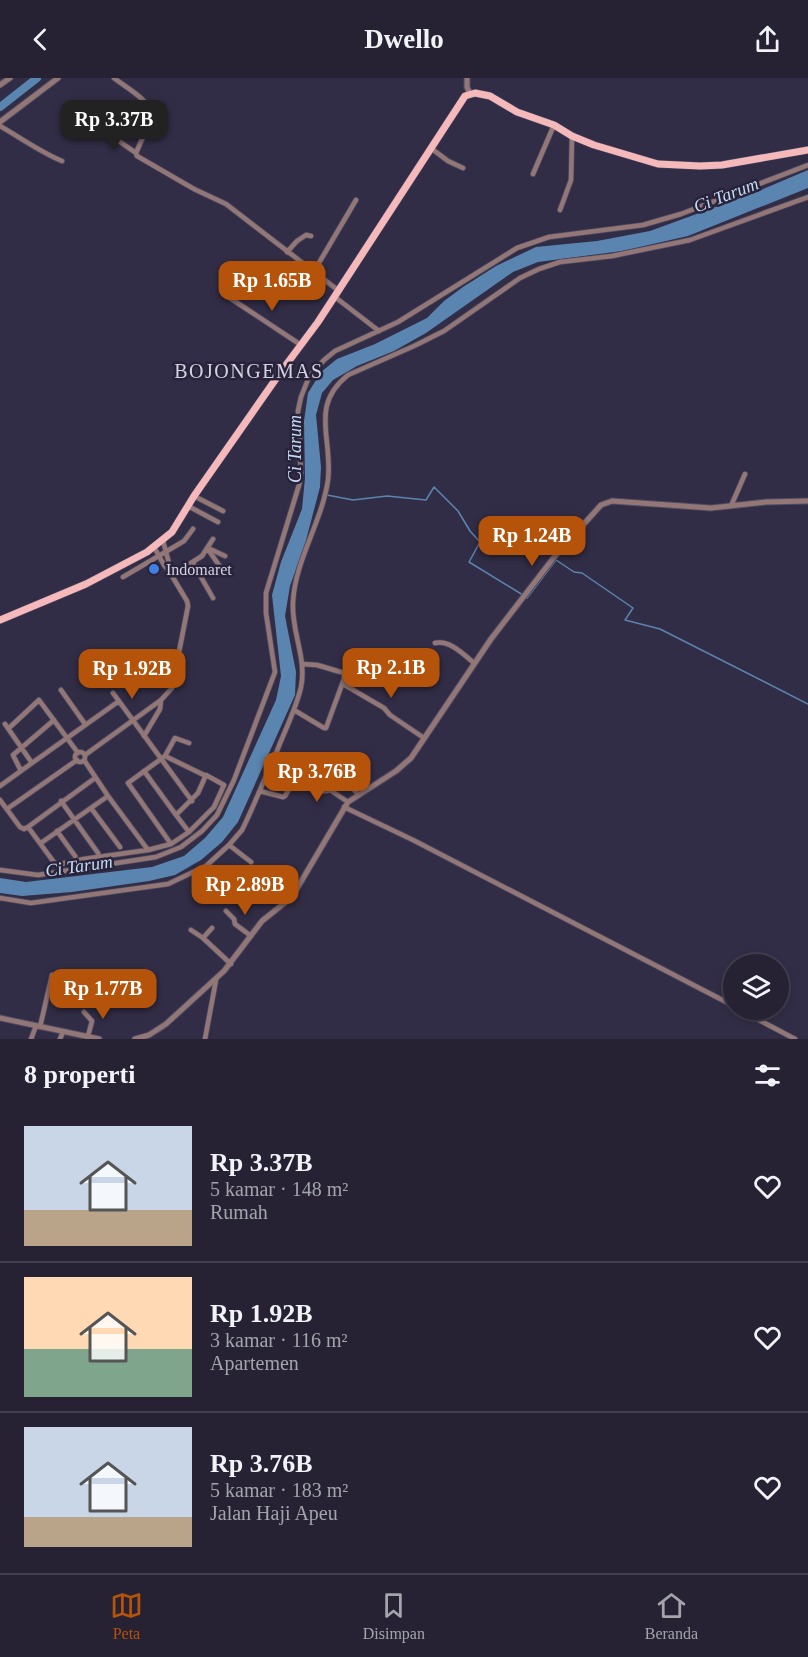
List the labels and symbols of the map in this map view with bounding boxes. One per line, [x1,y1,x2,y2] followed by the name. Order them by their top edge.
[52,100,176,151] pin: Rp 3.37B
[691,174,761,216] water label: Ci Tarum
[210,261,334,312] pin: Rp 1.65B
[174,360,324,382] district label: BOJONGEMAS
[285,415,305,483] water label: Ci Tarum
[470,516,594,567] pin: Rp 1.24B
[166,561,232,578] place label: Indomaret
[147,562,161,576] marker: Indomaret
[336,648,446,699] pin: Rp 2.1B
[70,649,194,700] pin: Rp 1.92B
[255,752,379,803] pin: Rp 3.76B
[44,851,114,881] water label: Ci Tarum
[183,865,307,916] pin: Rp 2.89B
[41,969,165,1020] pin: Rp 1.77B

